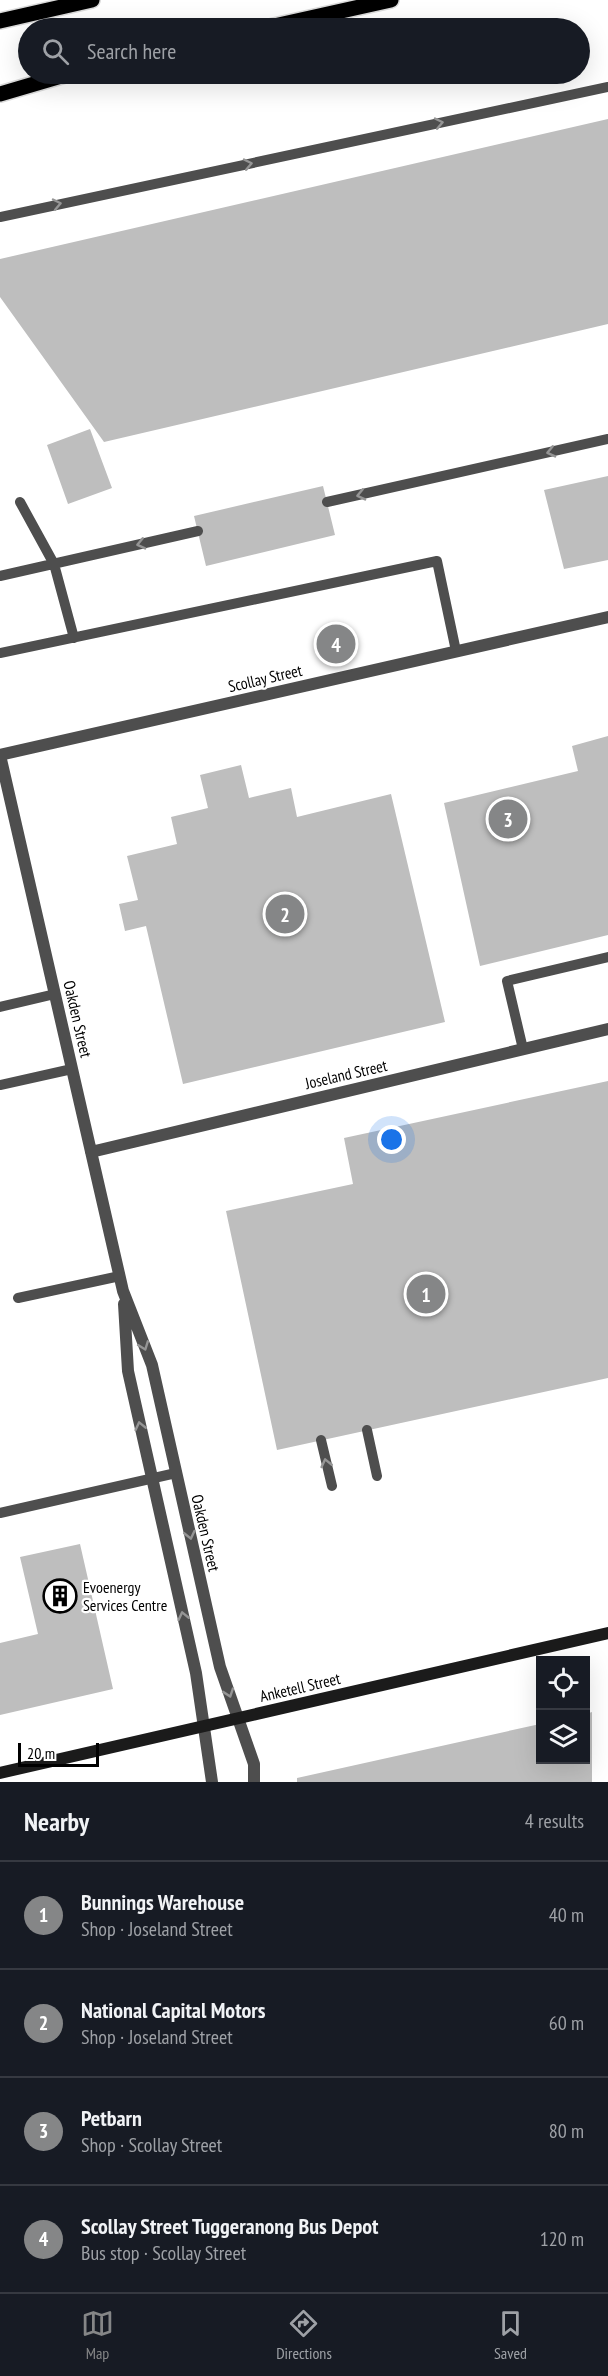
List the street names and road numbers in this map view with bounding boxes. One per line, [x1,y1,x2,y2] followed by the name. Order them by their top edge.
[226,660,304,696] street label: Scollay Street
[59,979,97,1060] street label: Oakden Street
[302,1055,389,1093] street label: Joseland Street
[187,1493,225,1574] street label: Oakden Street
[258,1668,343,1706] street label: Anketell Street

